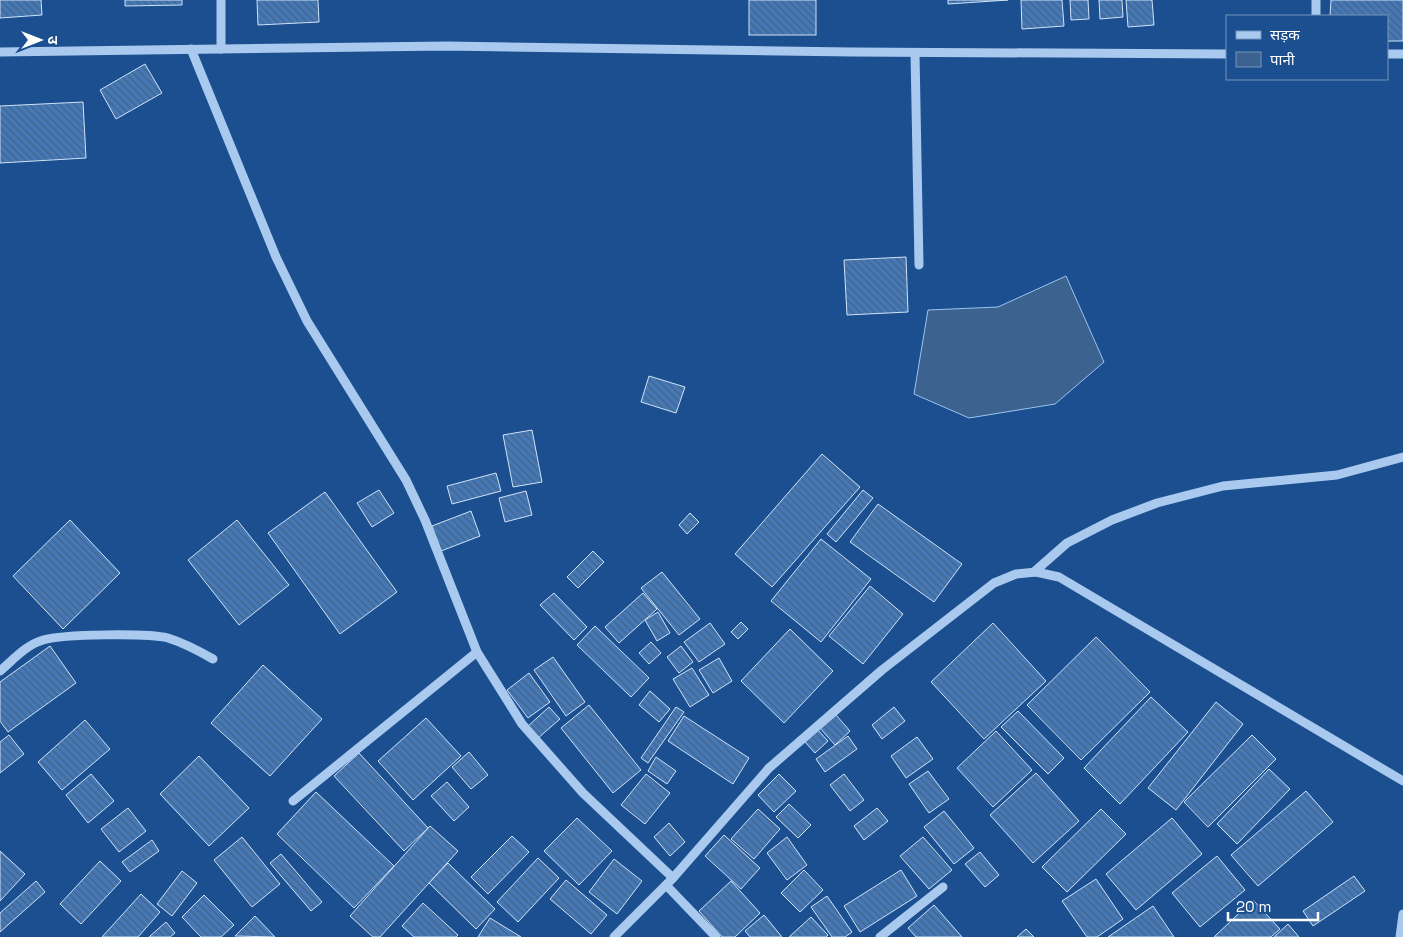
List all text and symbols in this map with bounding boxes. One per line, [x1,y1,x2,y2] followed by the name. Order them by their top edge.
[15,15,65,65] north arrow
[1226,15,1388,80] legend
[1270,25,1300,44] text: सड़क
[44,36,62,45] text: उ
[1270,50,1296,69] text: पानी
[1228,890,1318,922] scale bar
[1236,897,1271,916] text: 20 m

